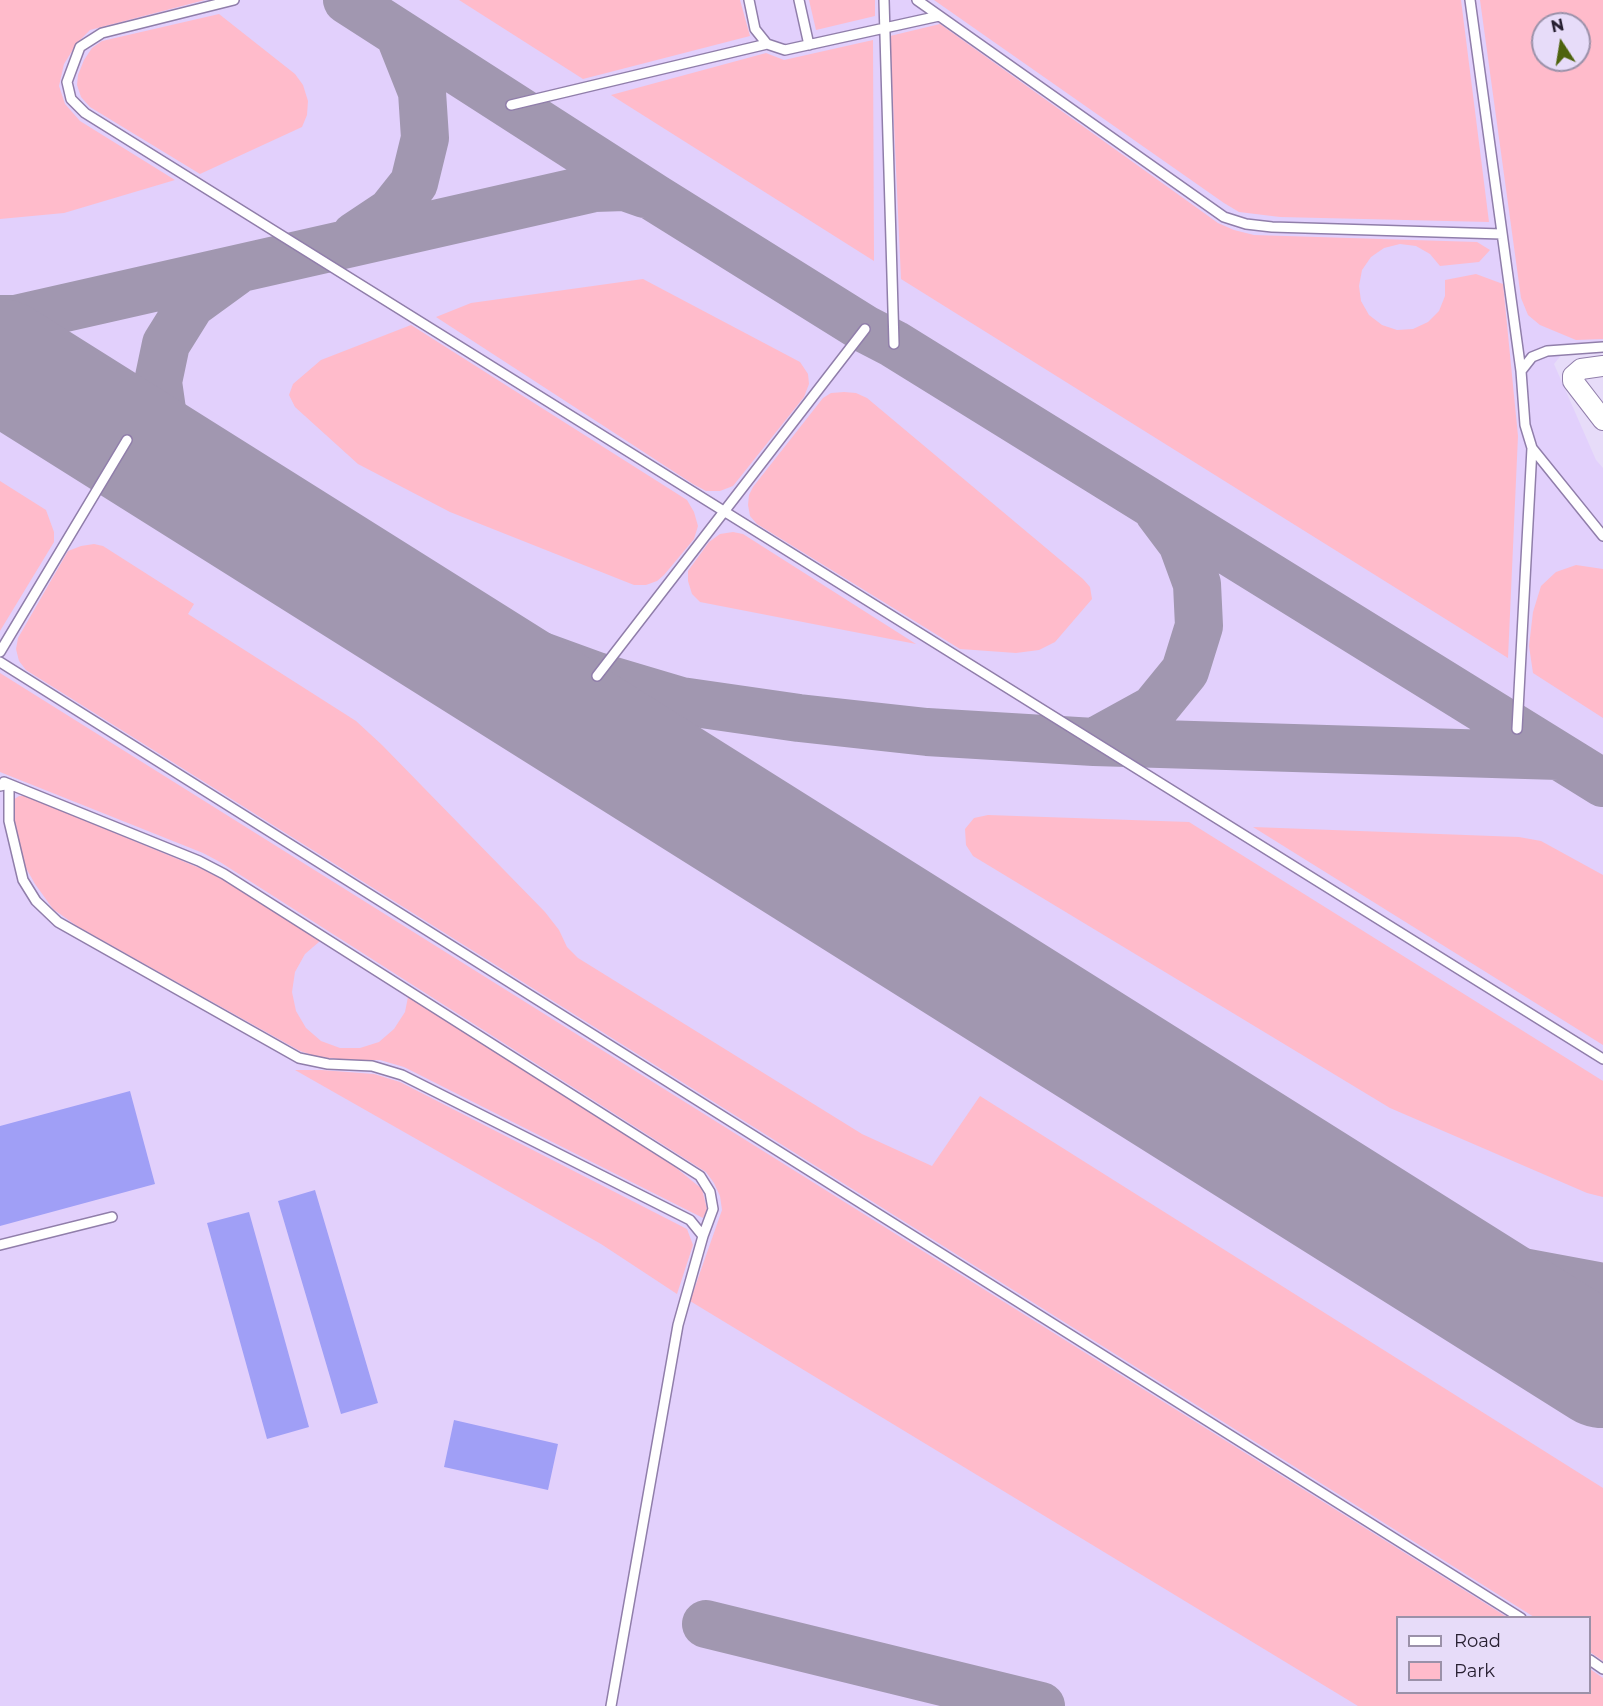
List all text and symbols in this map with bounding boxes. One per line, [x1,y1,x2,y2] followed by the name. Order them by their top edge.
[1531,12,1591,72] north arrow
[1549,15,1566,36] text: N
[1396,1616,1591,1694] legend
[1454,1630,1501,1652] text: Road
[1454,1660,1495,1682] text: Park

